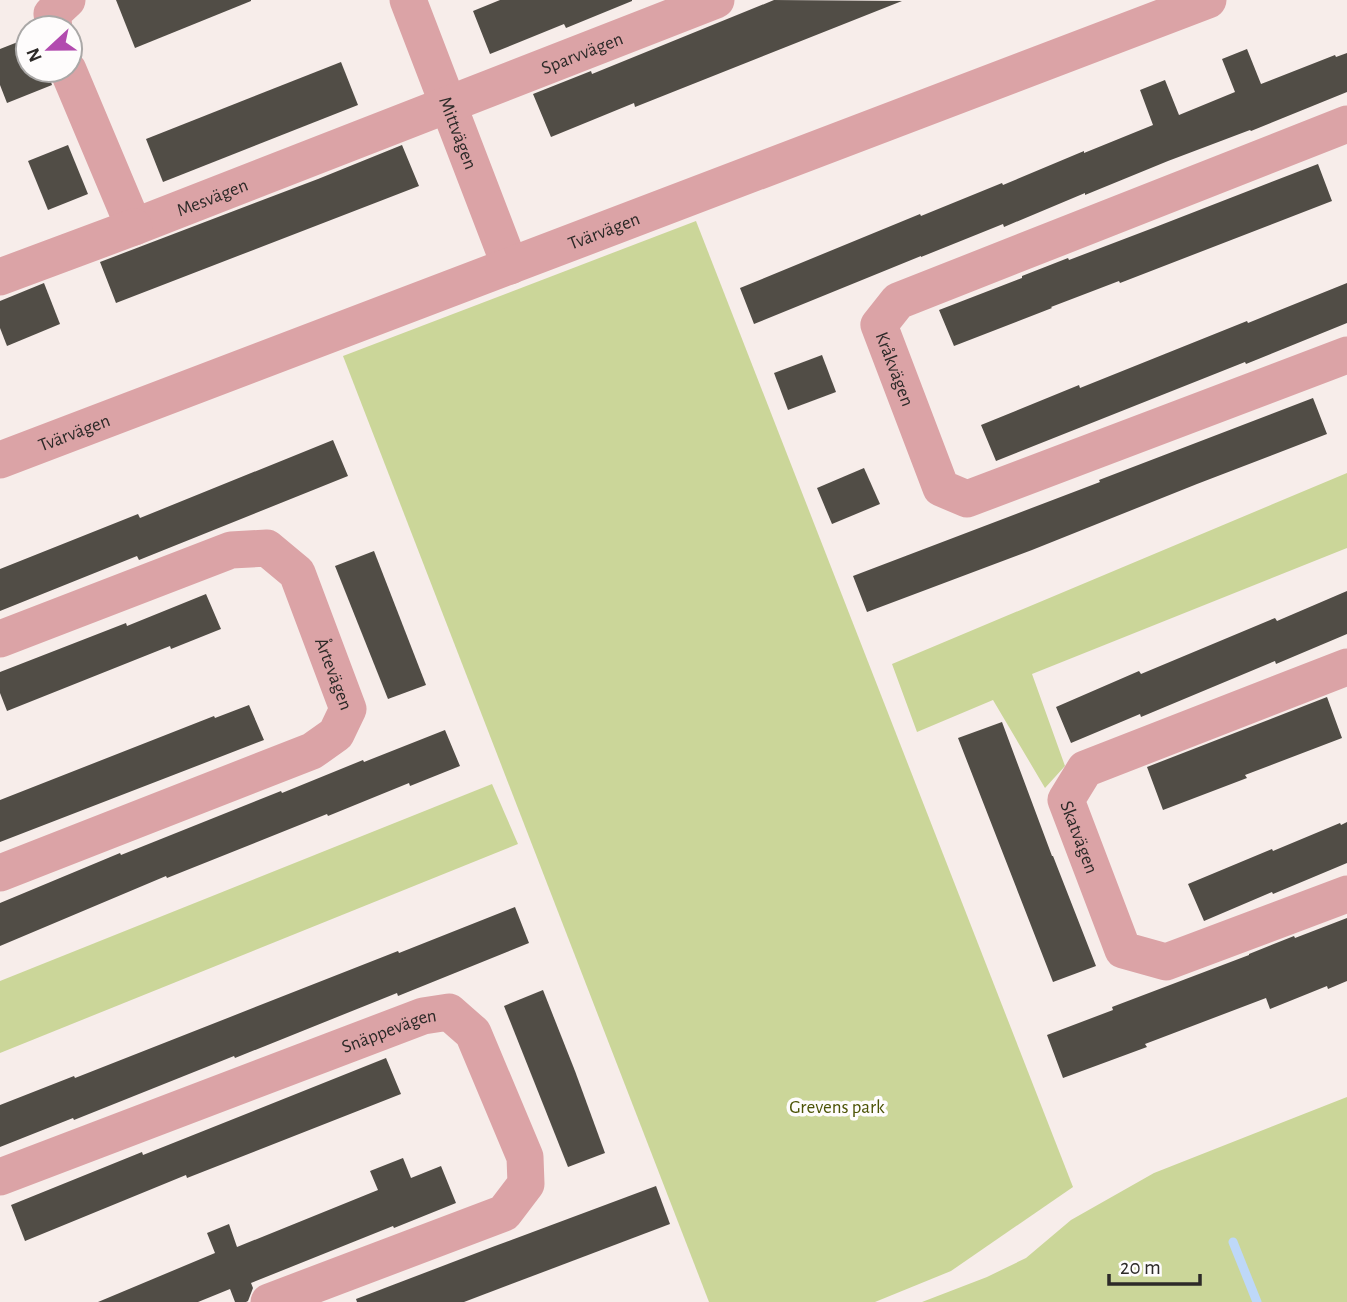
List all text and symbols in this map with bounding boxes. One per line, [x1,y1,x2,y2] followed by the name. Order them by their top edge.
[14,14,84,84] north arrow
[539,29,626,78] street label: Sparvvägen
[23,45,46,64] text: N
[435,94,480,172] street label: Mittvägen
[174,176,251,220] street label: Mesvägen
[566,209,643,254] street label: Tvärvägen
[871,329,917,409] street label: Kråkvägen
[36,411,113,456] street label: Tvärvägen
[311,634,355,713] street label: Årtevägen
[1056,798,1101,876] street label: Skatvägen
[339,1006,438,1057] street label: Snäppevägen
[789,1098,885,1117] park label: Grevens park
[1109,1242,1200,1286] scale bar
[1120,1257,1161,1278] text: 20 m

